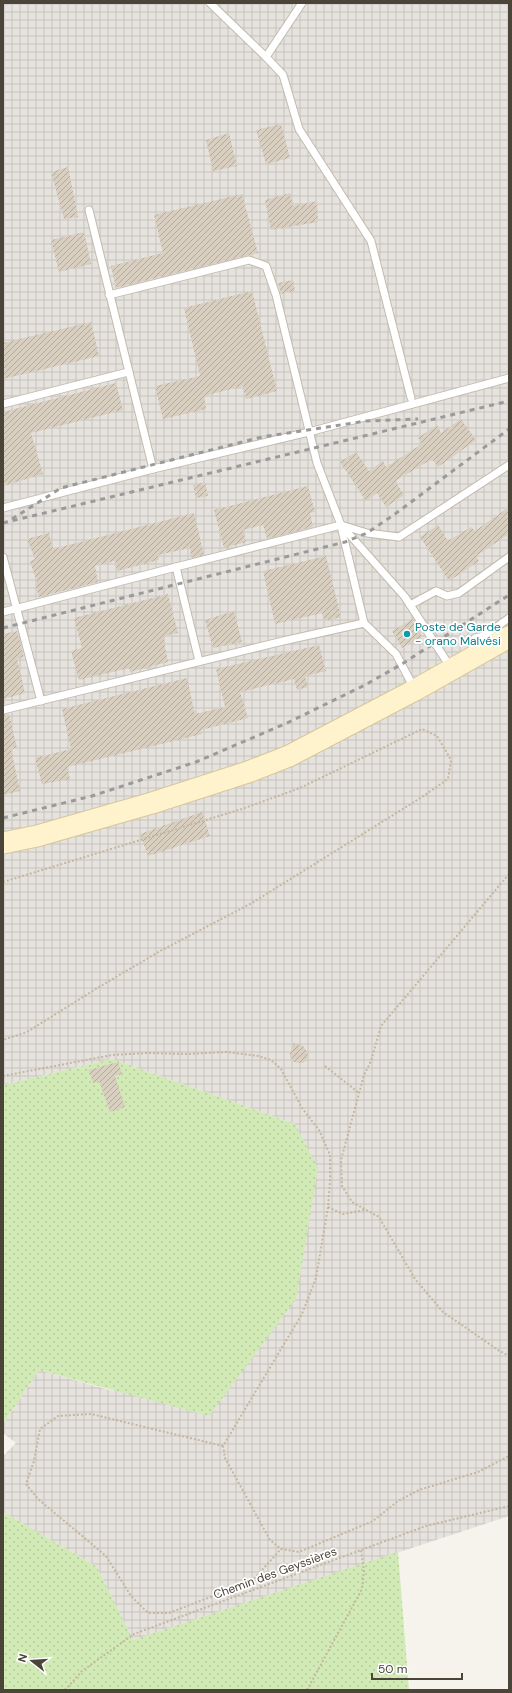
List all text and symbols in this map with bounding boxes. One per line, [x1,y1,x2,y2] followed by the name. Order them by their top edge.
[415,619,501,649] place label: Poste de Garde - orano Malvési
[402,629,412,639] marker: Poste de Garde - orano Malvési
[211,1543,339,1603] street label: Chemin des Geyssières
[12,1641,52,1681] north arrow
[15,1652,30,1664] text: N
[372,1655,462,1681] scale bar
[378,1661,407,1677] text: 50 m

